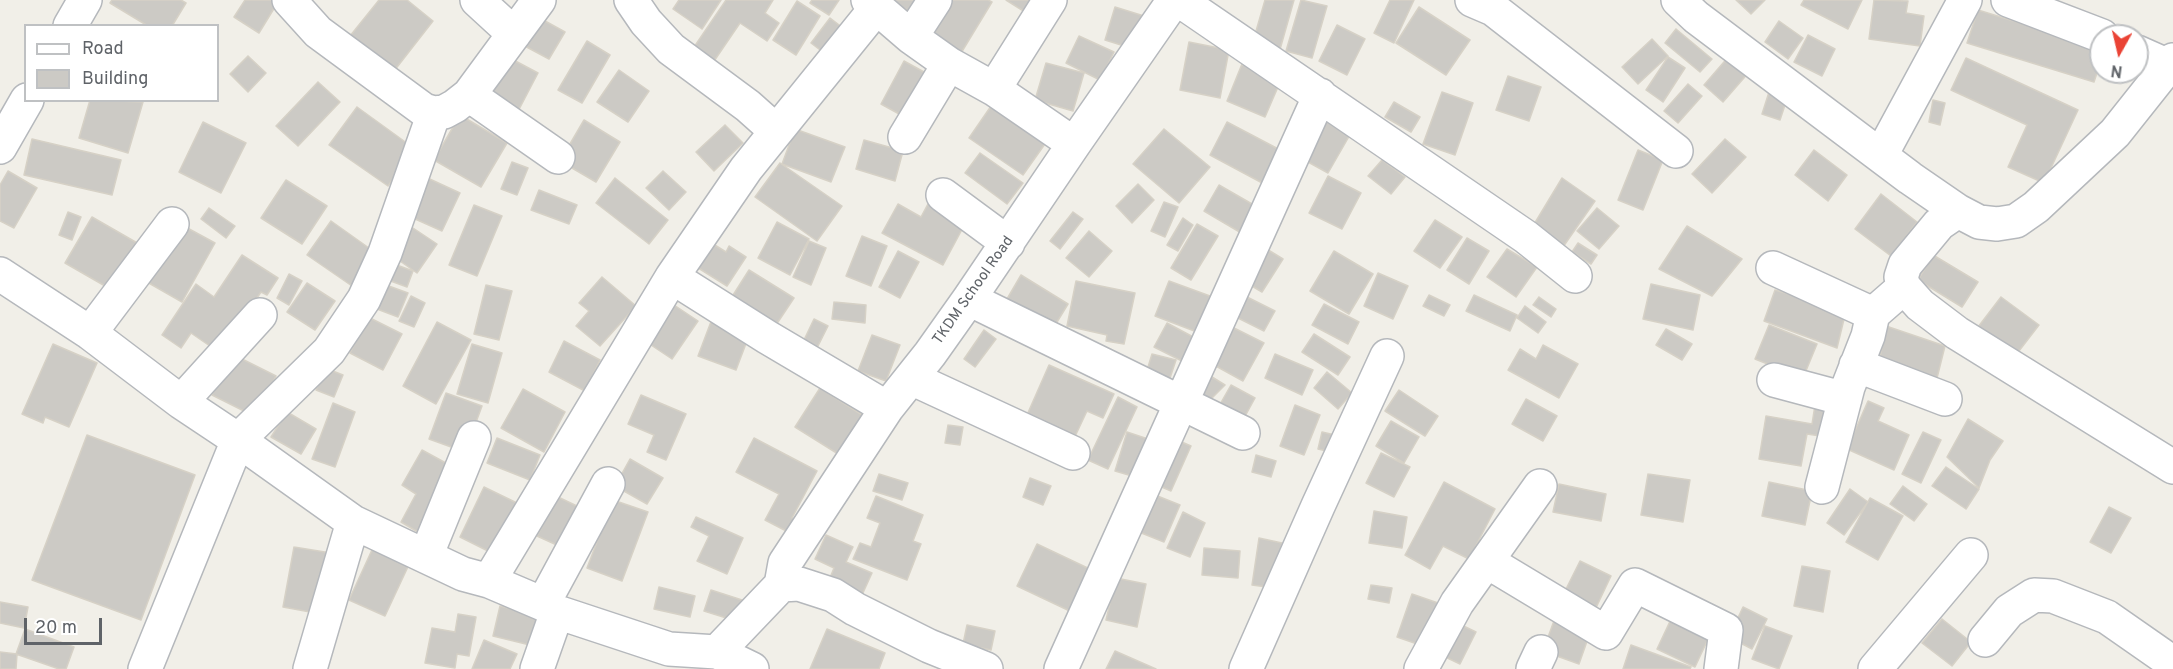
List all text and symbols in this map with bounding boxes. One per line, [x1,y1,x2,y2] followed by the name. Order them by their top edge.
[24,24,219,102] legend
[2089,24,2149,84] north arrow
[82,38,124,61] text: Road
[2110,59,2124,81] text: N
[82,68,148,91] text: Building
[930,233,1018,349] street label: TKDM School Road
[27,606,105,644] scale bar
[35,617,77,640] text: 20 m

